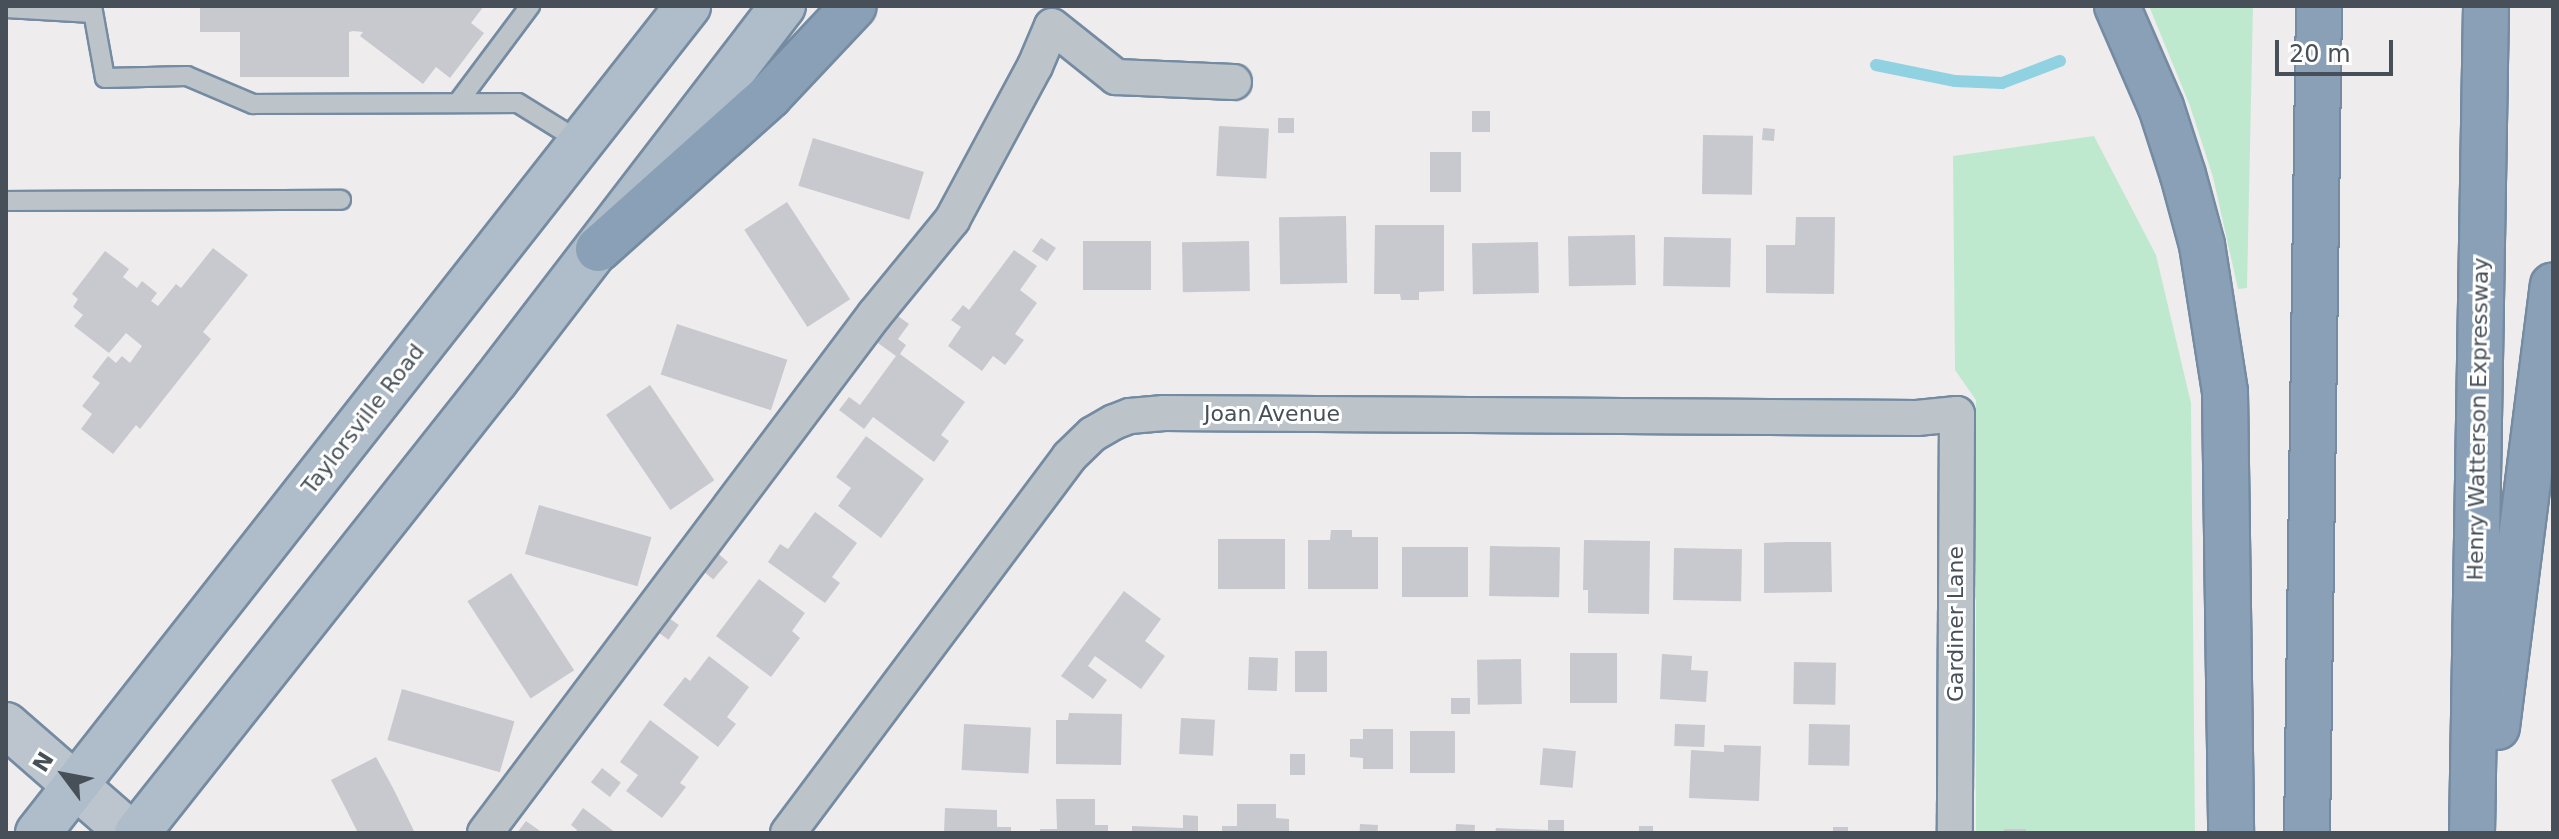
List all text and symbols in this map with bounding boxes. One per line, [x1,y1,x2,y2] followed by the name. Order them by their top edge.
[2279,24,2397,74] scale bar
[2289,40,2351,68] text: 20 m
[2462,257,2494,581] street label: Henry Watterson Expressway
[296,339,430,499] street label: Taylorsville Road
[1204,401,1340,427] street label: Joan Avenue
[1943,546,1969,702] street label: Gardiner Lane
[24,735,104,815] north arrow
[28,748,59,776] text: N

